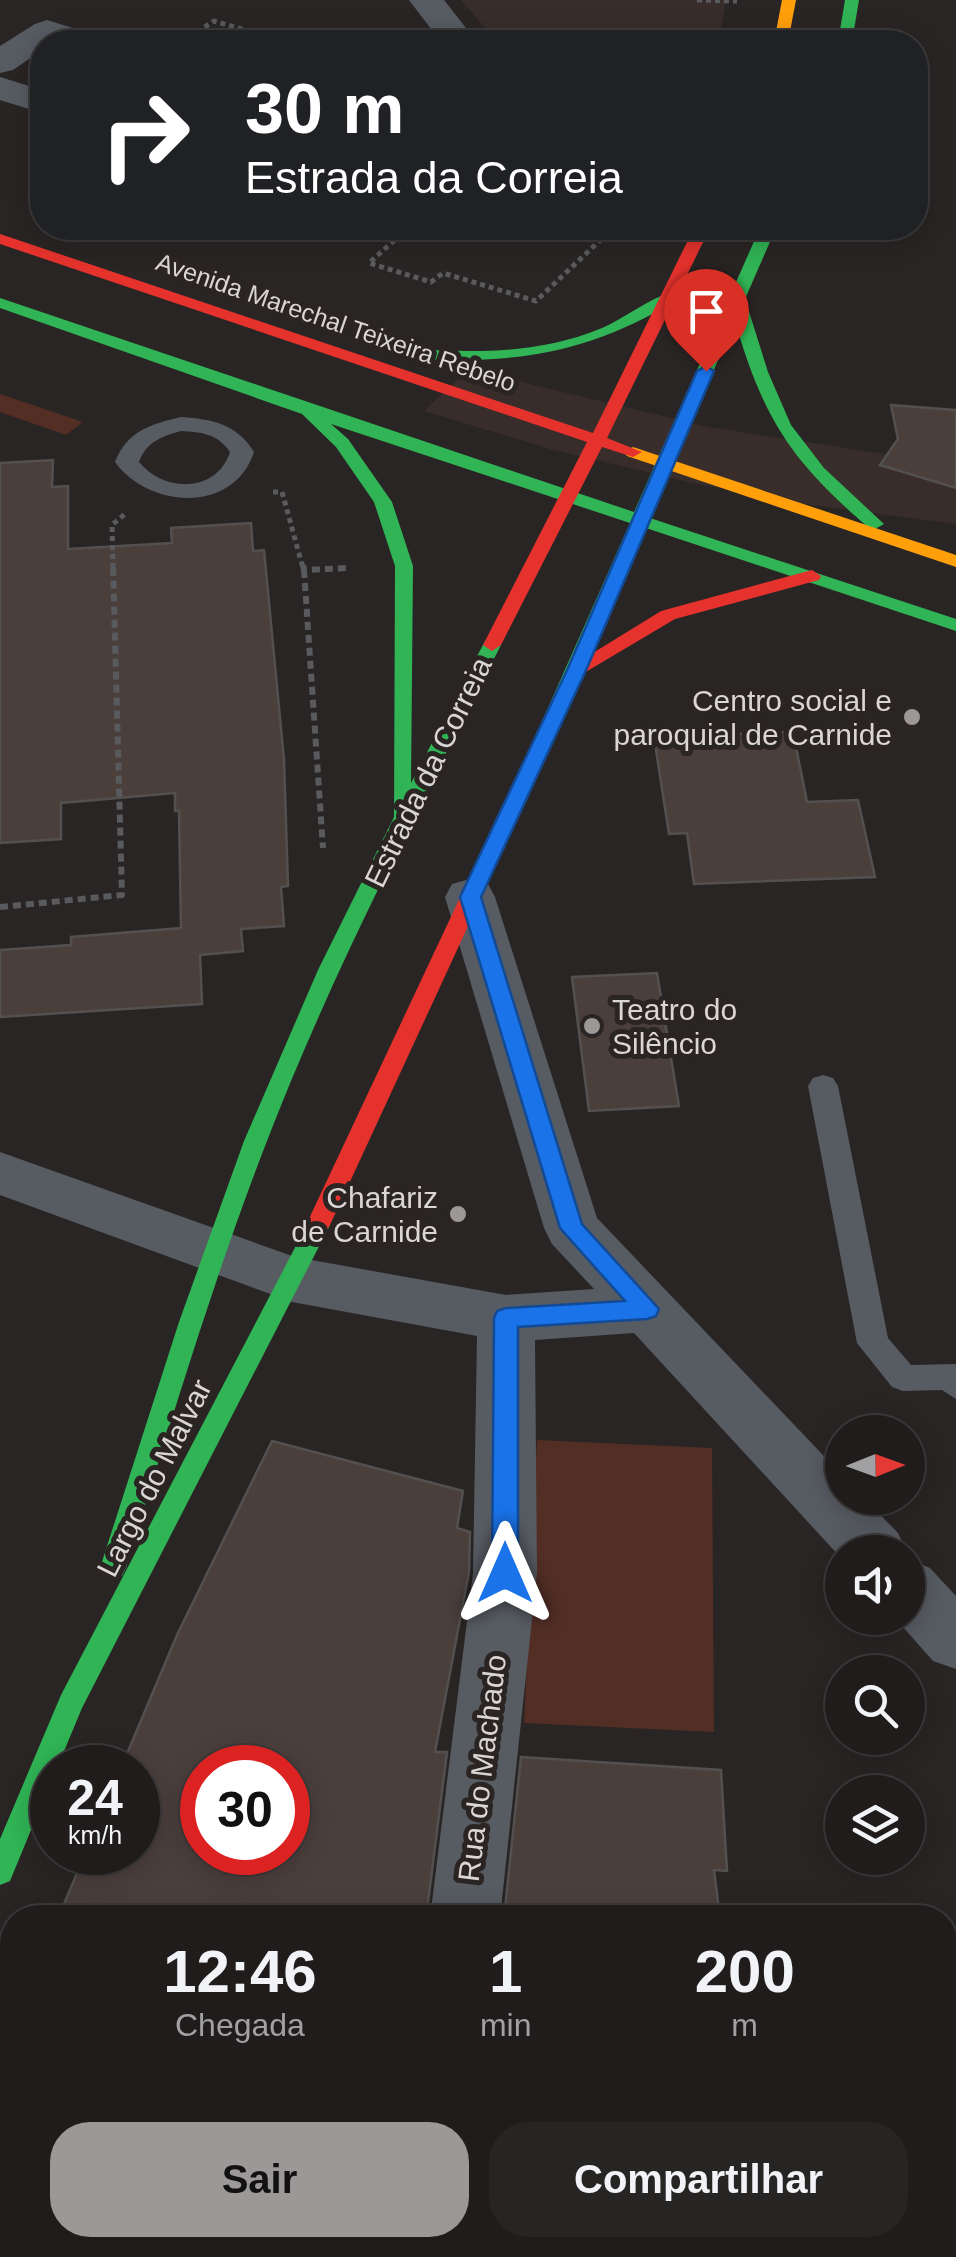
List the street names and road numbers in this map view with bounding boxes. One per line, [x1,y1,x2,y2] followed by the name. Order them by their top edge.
[153,247,519,397] street label: Avenida Marechal Teixeira Rebelo
[358,651,498,892] street label: Estrada da Correia
[90,1374,218,1582] street label: Largo do Malvar
[452,1653,512,1883] street label: Rua do Machado

